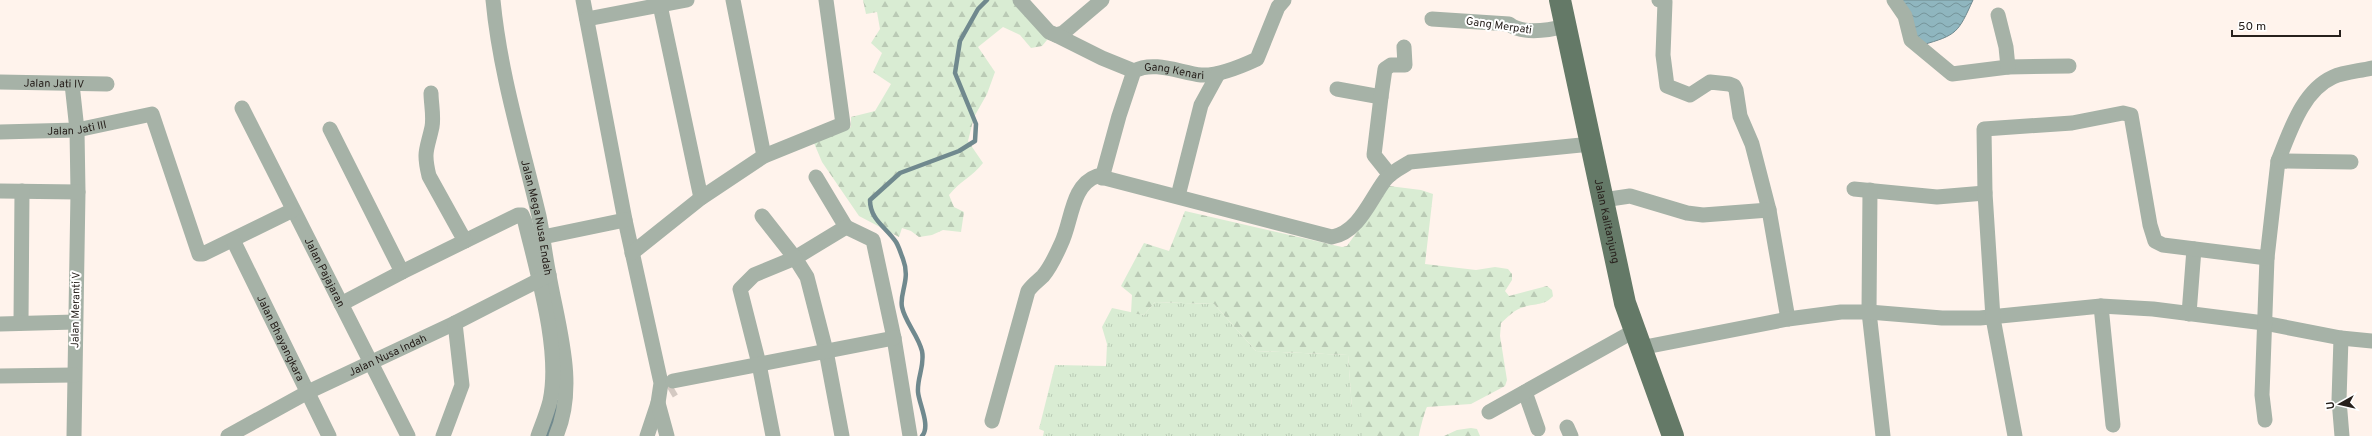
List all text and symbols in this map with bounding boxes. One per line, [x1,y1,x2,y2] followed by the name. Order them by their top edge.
[2232,12,2340,38] scale bar
[1465,14,1533,38] street label: Gang Merpati
[2238,19,2266,35] text: 50 m
[1144,61,1204,83] street label: Gang Kenari
[23,76,84,92] street label: Jalan Jati IV
[47,118,108,139] street label: Jalan Jati III
[517,158,555,277] street label: Jalan Mega Nusa Endah
[1591,178,1622,265] street label: Jalan Kalitanjung
[301,235,348,310] street label: Jalan Pajajaran
[68,272,84,348] street label: Jalan Meranti V
[253,293,307,384] street label: Jalan Bhayangkara
[347,331,429,380] street label: Jalan Nusa Indah
[2320,384,2360,424] north arrow
[2324,400,2339,410] text: U

